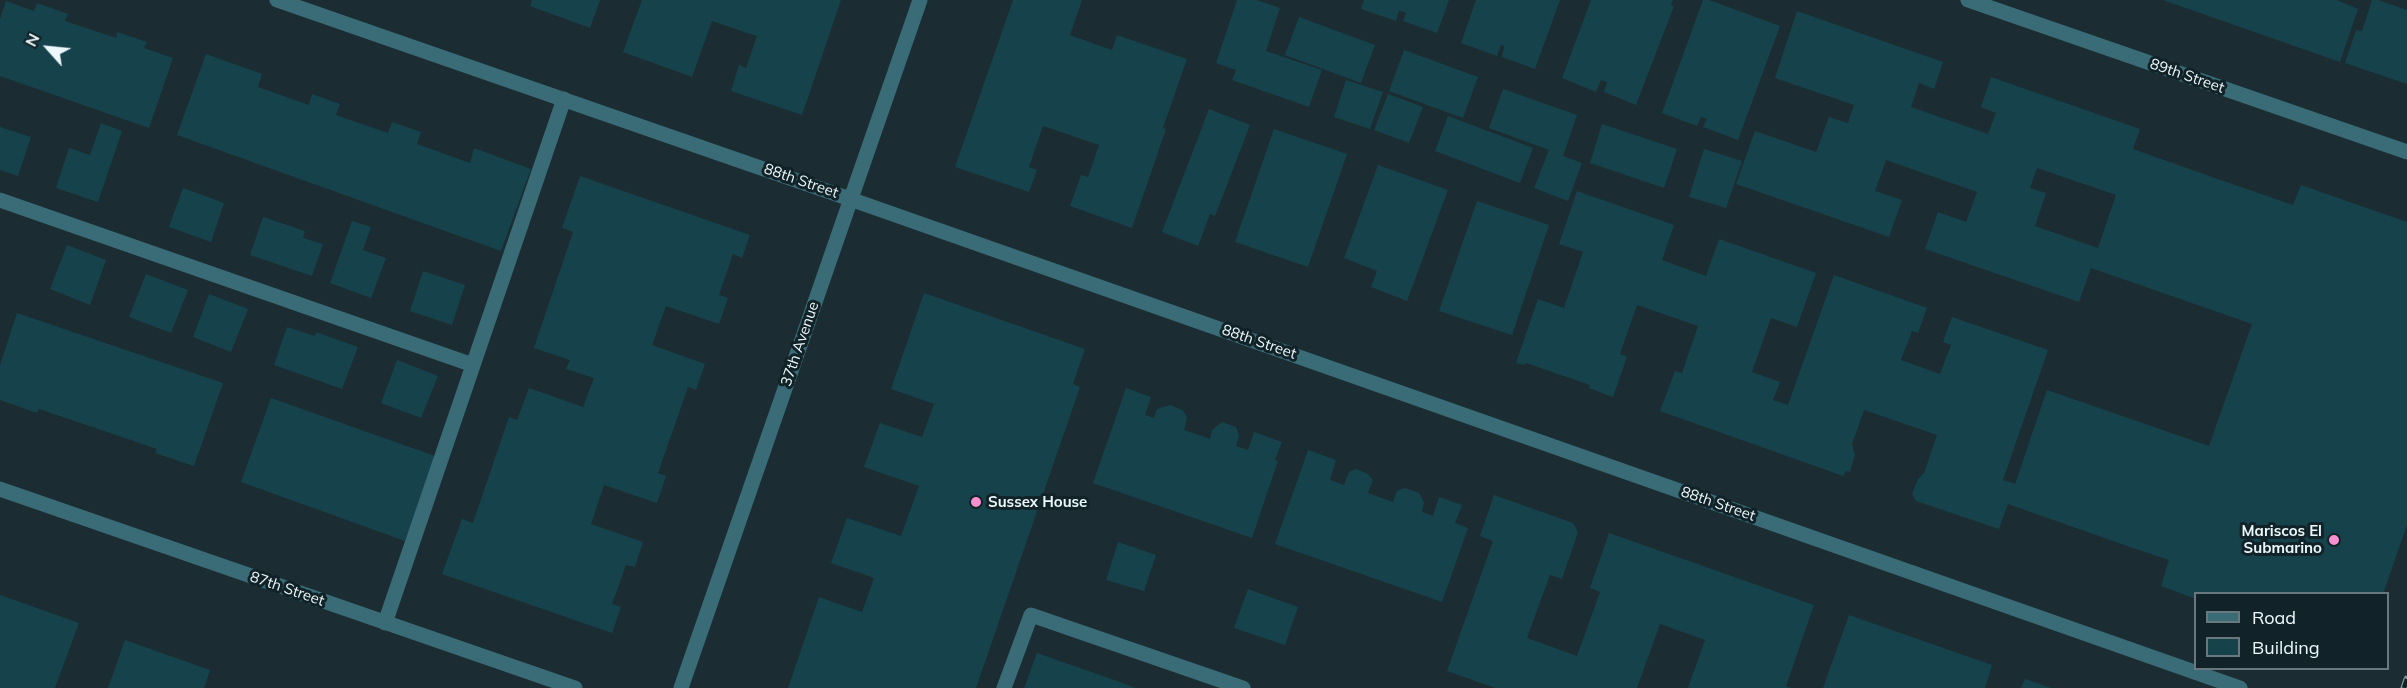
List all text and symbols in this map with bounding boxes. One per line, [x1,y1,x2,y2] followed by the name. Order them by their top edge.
[18,18,78,78] north arrow
[20,30,44,50] text: N
[2147,55,2227,97] street label: 89th Street
[761,160,841,202] street label: 88th Street
[777,299,823,389] street label: 37th Avenue
[1219,321,1299,363] street label: 88th Street
[1678,483,1758,525] street label: 88th Street
[988,493,1087,511] place label: Sussex House
[969,495,983,509] marker: Sussex House
[2242,522,2322,557] place label: Mariscos El Submarino
[2327,533,2341,547] marker: Mariscos El Submarino
[247,568,327,610] street label: 87th Street
[2194,592,2389,670] legend
[2252,606,2296,629] text: Road
[2252,636,2320,659] text: Building

